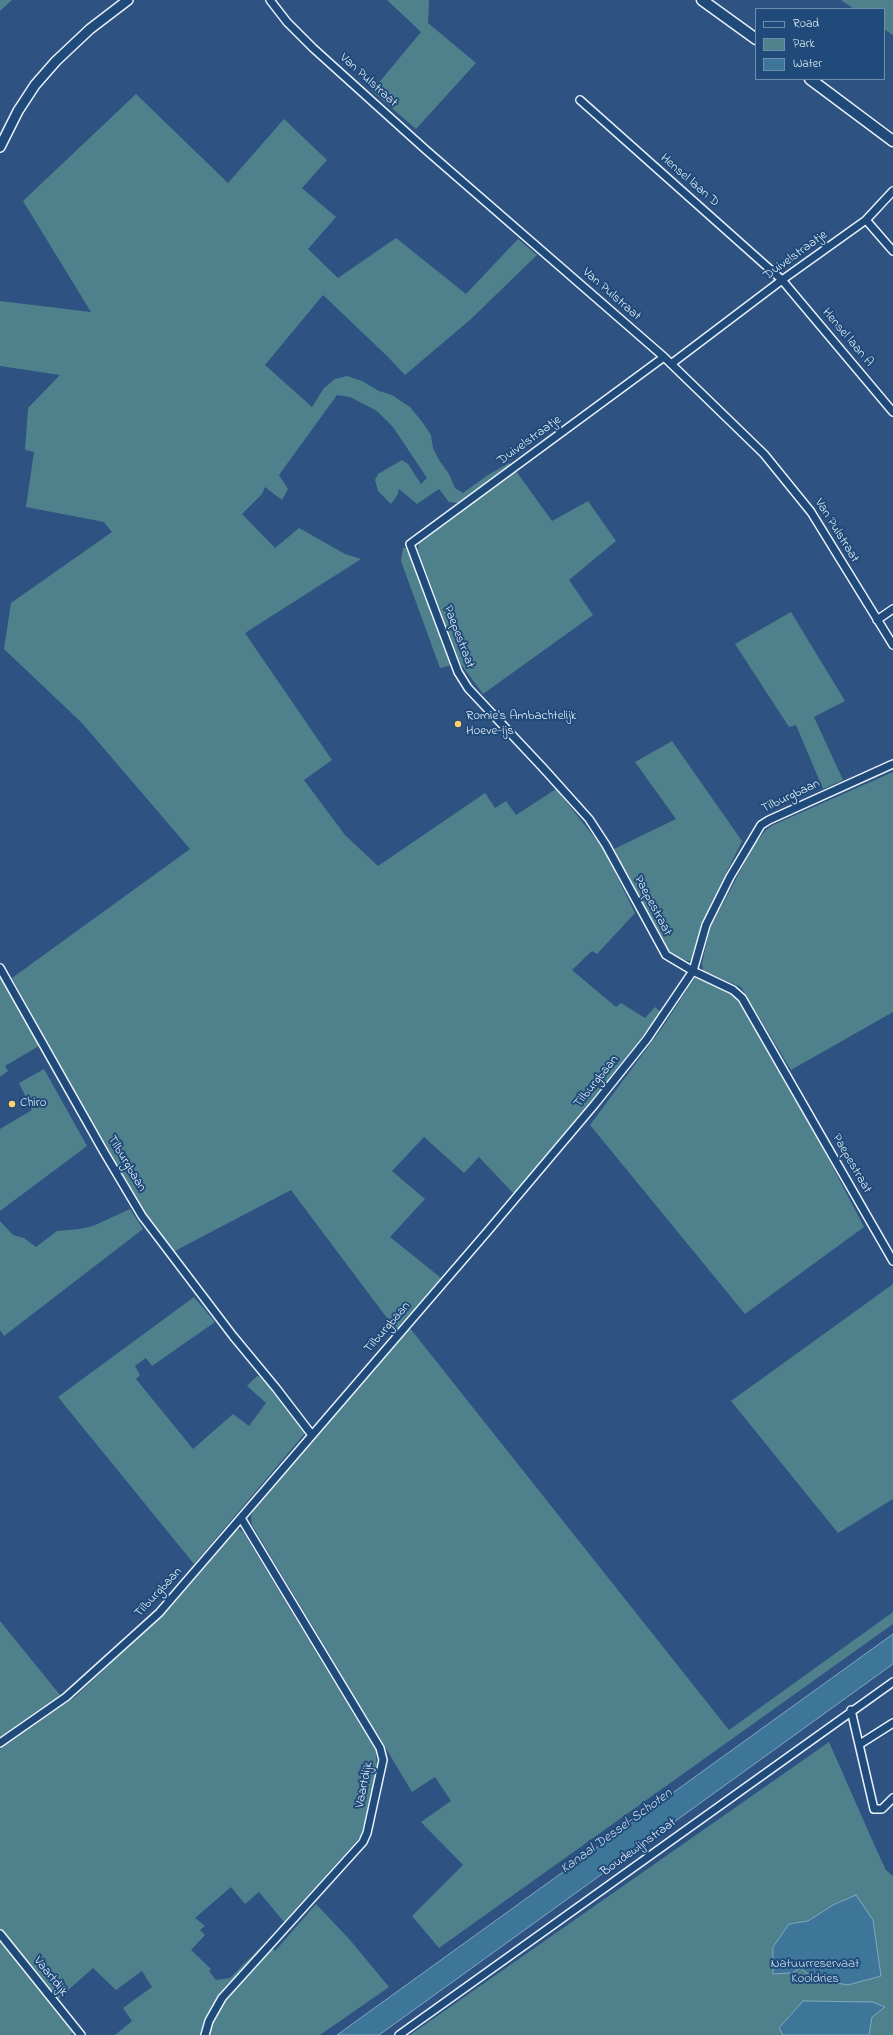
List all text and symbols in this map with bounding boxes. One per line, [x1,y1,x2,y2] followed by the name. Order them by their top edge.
[755,8,885,80] legend
[793,15,819,33] text: Road
[793,35,815,53] text: Park
[336,51,400,111] street label: Van Pulstraat
[793,55,822,73] text: Water
[656,151,722,211] street label: Hensel laan D
[761,228,831,284] street label: Duivelstraatje
[579,265,643,325] street label: Van Pulstraat
[818,306,876,370] street label: Hensel laan A
[495,413,565,469] street label: Duivelstraatje
[810,496,862,566] street label: Van Pulstraat
[439,603,477,671] street label: Paepestraat
[466,709,576,740] place label: Romie's Ambachtelijk Hoeve-ijs
[453,719,463,729] marker: Romie's Ambachtelijk Hoeve-ijs
[759,777,823,817] street label: Tilburgbaan
[630,873,674,939] street label: Paepestraat
[571,1053,623,1111] street label: Tilburgbaan
[20,1096,46,1112] place label: Chiro
[7,1099,17,1109] marker: Chiro
[828,1132,874,1196] street label: Paepestraat
[103,1133,149,1195] street label: Tilburgbaan
[361,1299,415,1357] street label: Tilburgbaan
[132,1565,186,1621] street label: Tilburgbaan
[353,1761,377,1809] street label: Vaartdijk
[558,1786,676,1878] water label: Kanaal Dessel-Schoten
[598,1815,680,1881] street label: Boudewijnstraat
[29,1954,71,2000] street label: Vaartdijk
[771,1957,859,1988] park label: Natuurreservaat Kooldries

